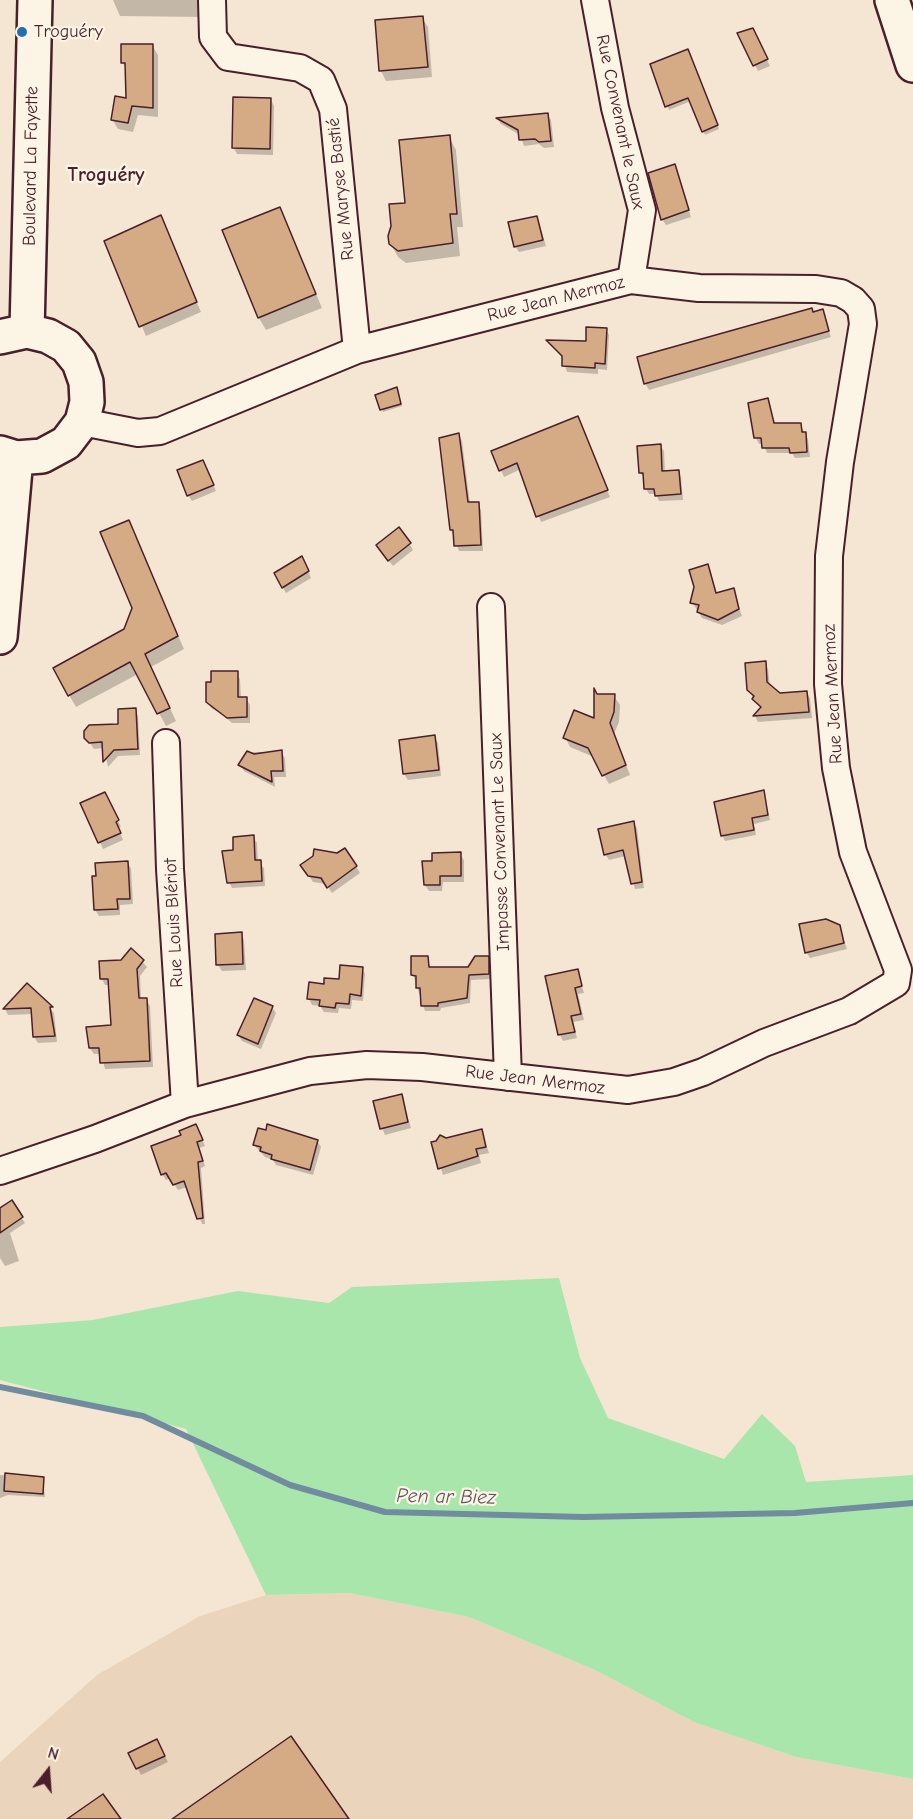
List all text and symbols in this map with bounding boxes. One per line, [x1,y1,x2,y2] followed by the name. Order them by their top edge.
[34,21,103,43] place label: Troguéry
[15,25,29,39] marker: Troguéry
[591,33,649,211] street label: Rue Convenant le Saux
[19,86,43,246] street label: Boulevard La Fayette
[323,117,359,261] street label: Rue Maryse Bastié
[68,163,144,187] district label: Troguéry
[485,272,627,326] street label: Rue Jean Mermoz
[819,623,847,765] street label: Rue Jean Mermoz
[485,732,515,952] street label: Impasse Convenant Le Saux
[160,858,188,988] street label: Rue Louis Blériot
[464,1061,606,1099] street label: Rue Jean Mermoz
[396,1484,496,1510] water label: Pen ar Biez
[18,1741,78,1801] north arrow
[46,1744,61,1764] text: N

